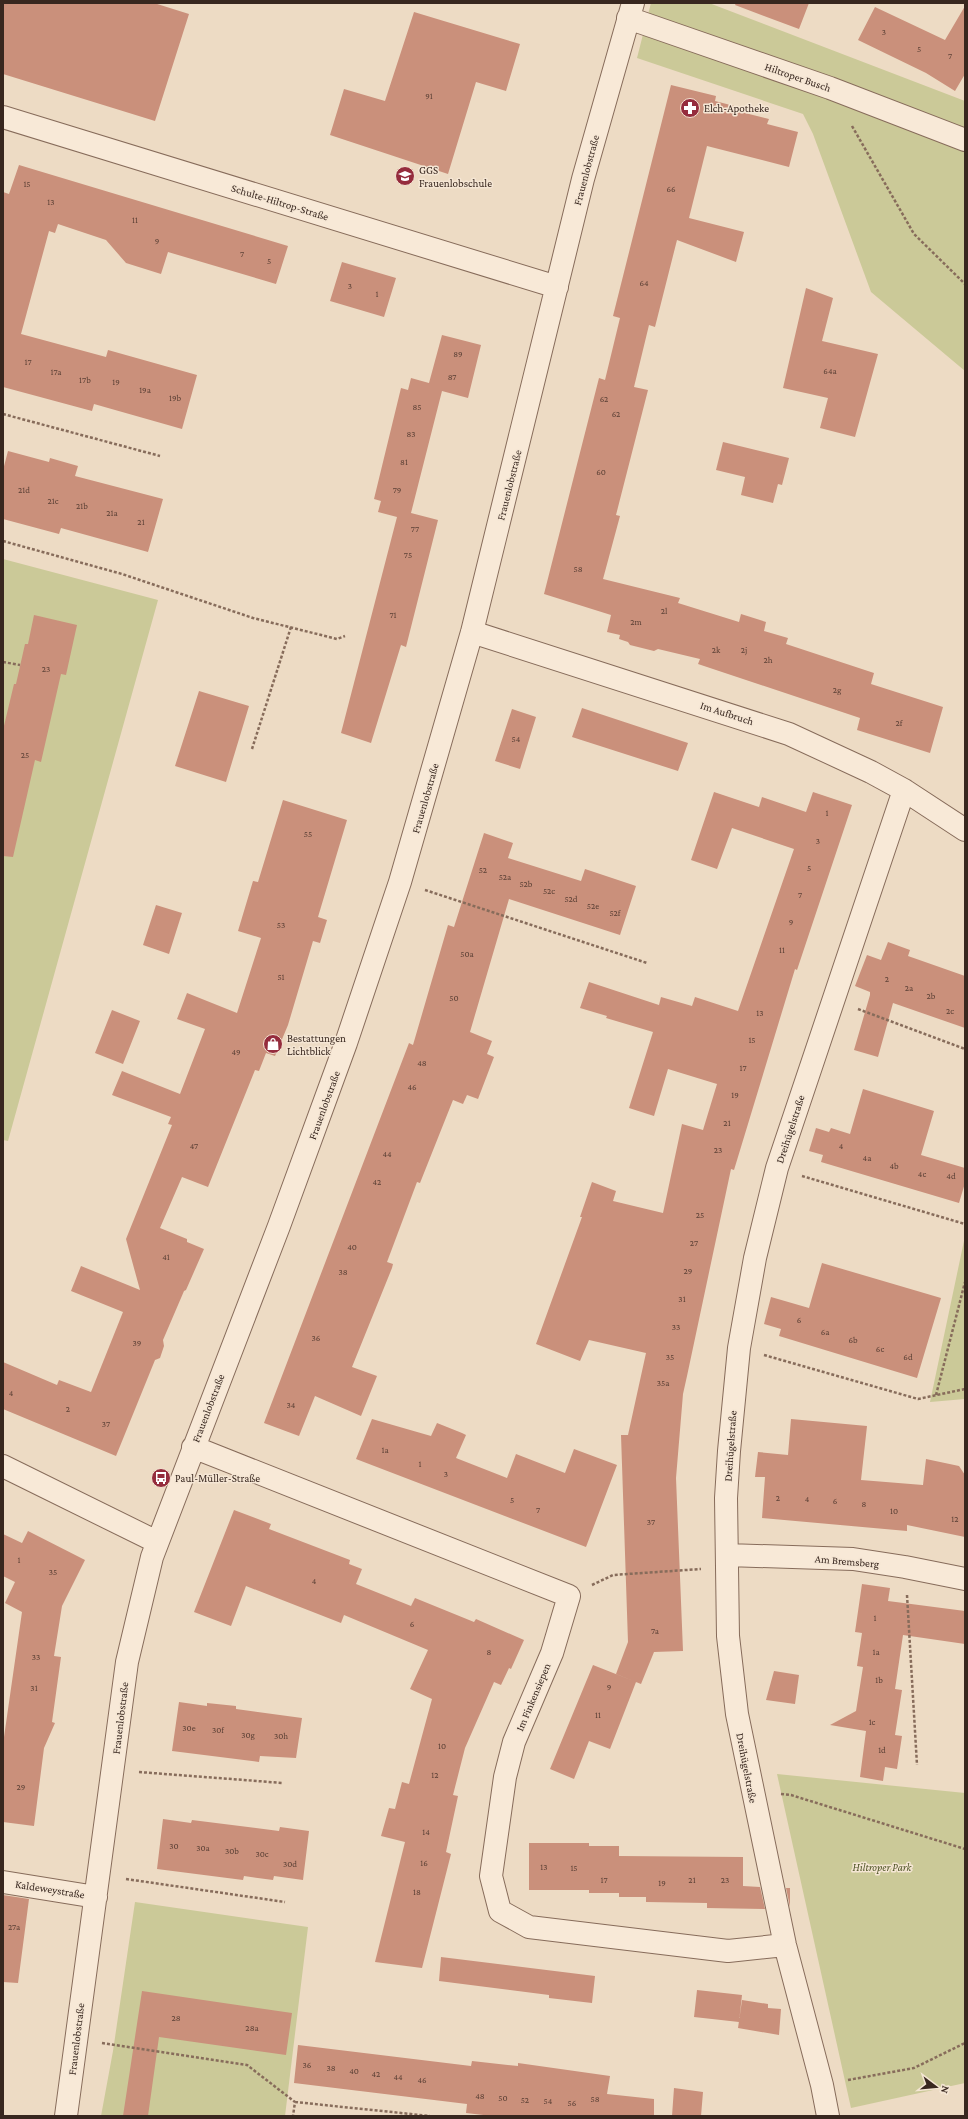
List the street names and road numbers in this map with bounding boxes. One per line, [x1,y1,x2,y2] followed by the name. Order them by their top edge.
[763,60,833,95] street label: Hiltroper Busch
[571,133,601,207] street label: Frauenlobstraße
[230,181,330,224] street label: Schulte-Hiltrop-Straße
[494,448,524,522] street label: Frauenlobstraße
[699,699,755,727] street label: Im Aufbruch
[409,761,441,834] street label: Frauenlobstraße
[306,1069,342,1141] street label: Frauenlobstraße
[773,1093,808,1165] street label: Dreihügelstraße
[189,1372,227,1444] street label: Frauenlobstraße
[722,1410,739,1482] street label: Dreihügelstraße
[814,1552,880,1571] street label: Am Bremsberg
[513,1661,554,1733] street label: Im Finkensiepen
[110,1681,130,1755] street label: Frauenlobstraße
[733,1732,760,1804] street label: Dreihügelstraße
[14,1878,86,1901] street label: Kaldeweystraße
[66,2002,86,2076] street label: Frauenlobstraße

